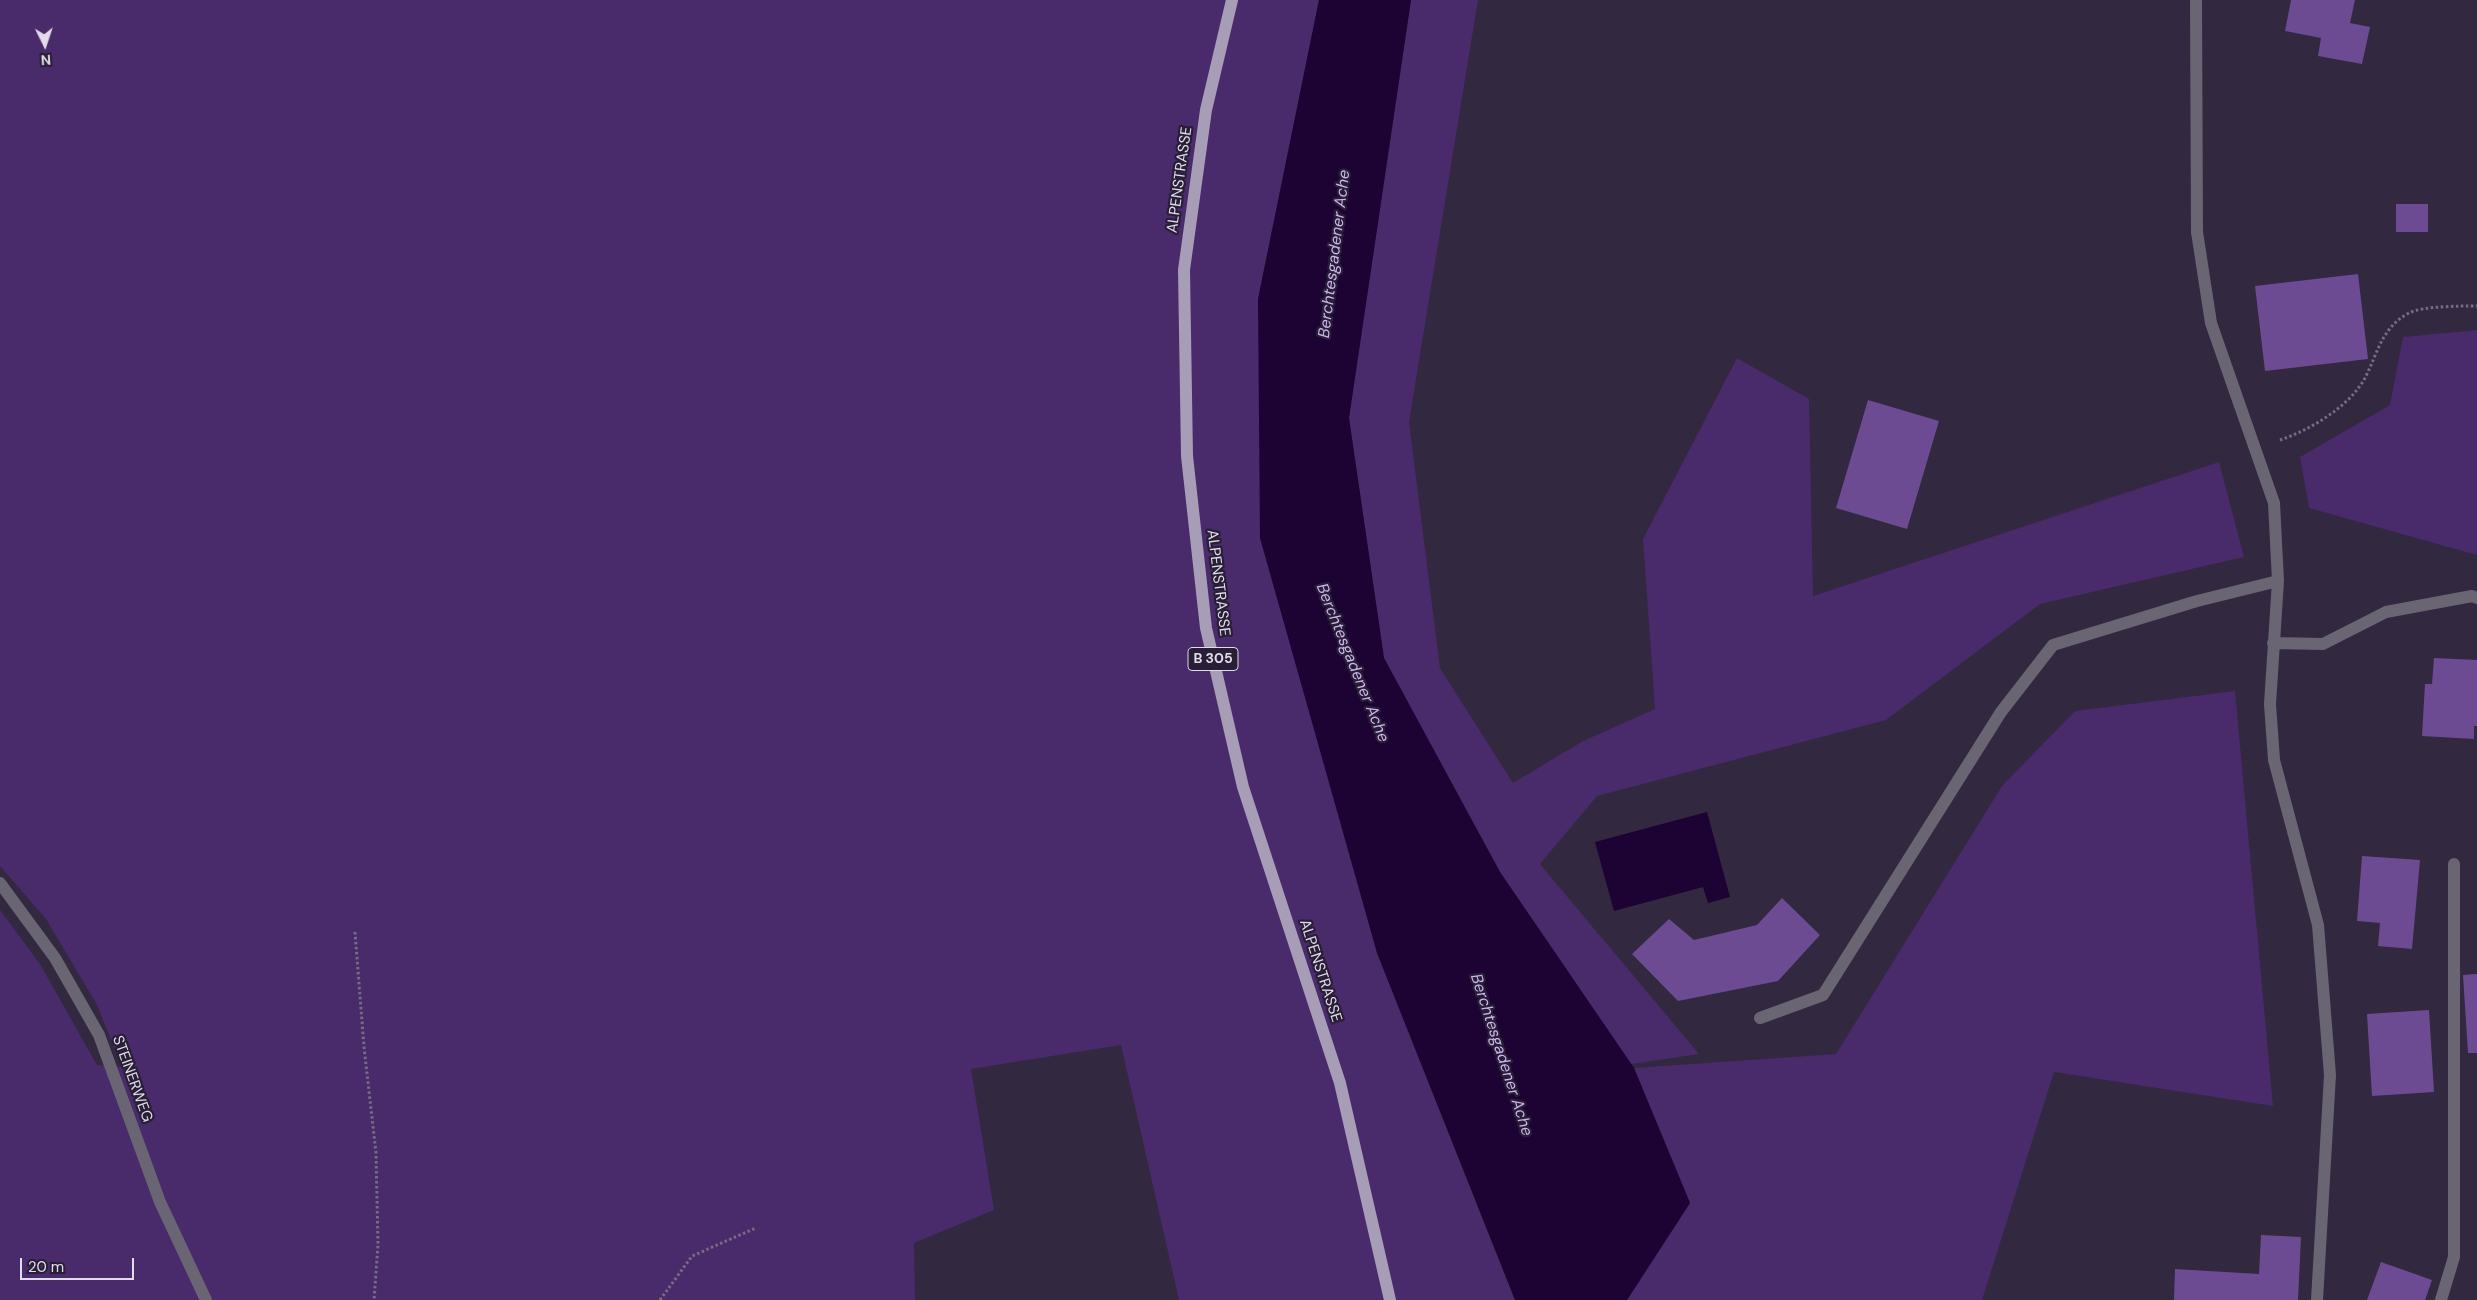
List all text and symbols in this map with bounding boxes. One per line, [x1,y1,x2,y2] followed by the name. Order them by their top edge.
[20,20,70,70] north arrow
[40,51,52,69] text: N
[1164,126,1196,234] street label: ALPENSTRASSE
[1315,169,1355,339] water label: Berchtesgadener Ache
[1203,529,1233,637] street label: ALPENSTRASSE
[1311,581,1393,745] water label: Berchtesgadener Ache
[1188,648,1238,671] road number: B 305
[1295,917,1345,1025] street label: ALPENSTRASSE
[1466,971,1536,1139] water label: Berchtesgadener Ache
[108,1033,156,1125] street label: STEINERWEG
[22,1248,136,1280] scale bar
[28,1257,64,1277] text: 20 m

